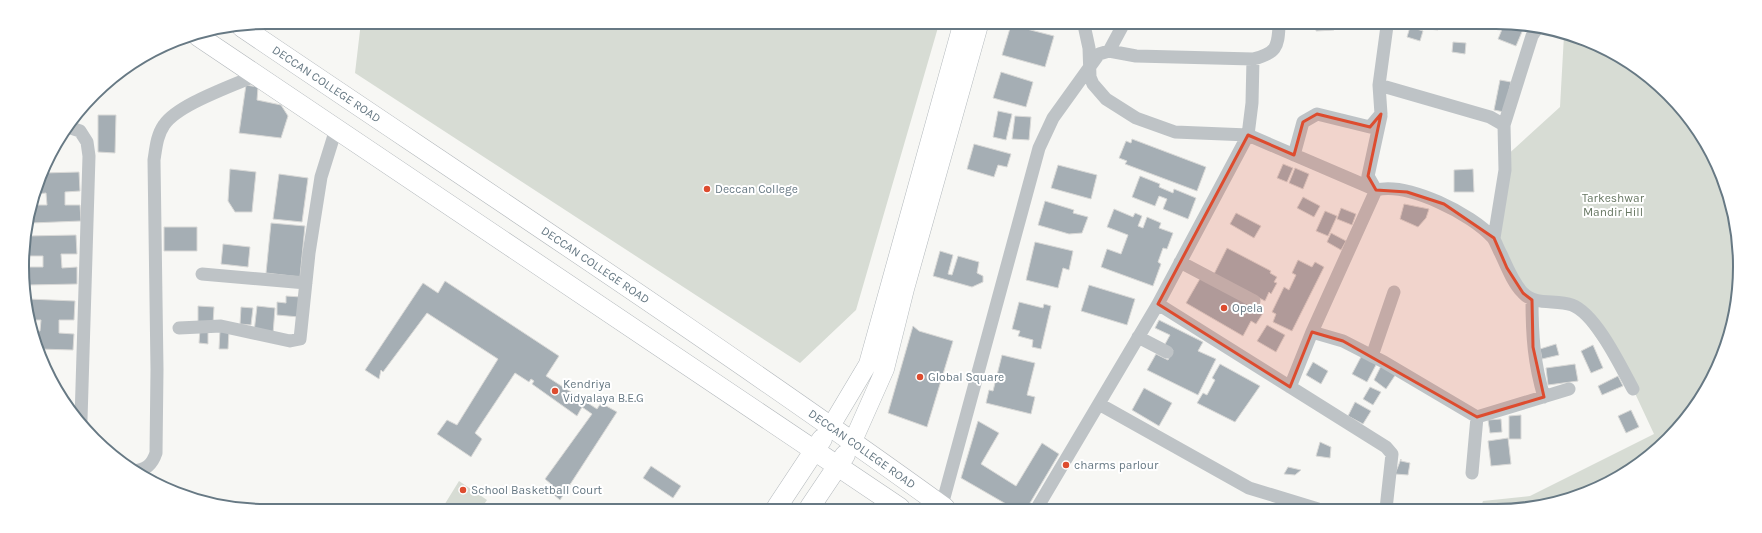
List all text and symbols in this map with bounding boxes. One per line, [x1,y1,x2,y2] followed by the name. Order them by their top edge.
[270,43,383,125] street label: DECCAN COLLEGE ROAD
[715,182,798,196] place label: Deccan College
[702,184,712,194] marker: Deccan College
[1582,191,1645,219] park label: Tarkeshwar Mandir Hill
[539,223,652,307] street label: DECCAN COLLEGE ROAD
[1232,301,1263,315] place label: Opela
[1219,303,1229,313] marker: Opela
[928,370,1004,384] place label: Global Square
[915,372,925,382] marker: Global Square
[563,377,644,405] place label: Kendriya Vidyalaya B.E.G
[550,386,560,396] marker: Kendriya Vidyalaya B.E.G
[806,406,918,492] street label: DECCAN COLLEGE ROAD
[1074,458,1159,472] place label: charms parlour
[1061,460,1071,470] marker: charms parlour
[471,483,603,497] place label: School Basketball Court
[458,485,468,495] marker: School Basketball Court

